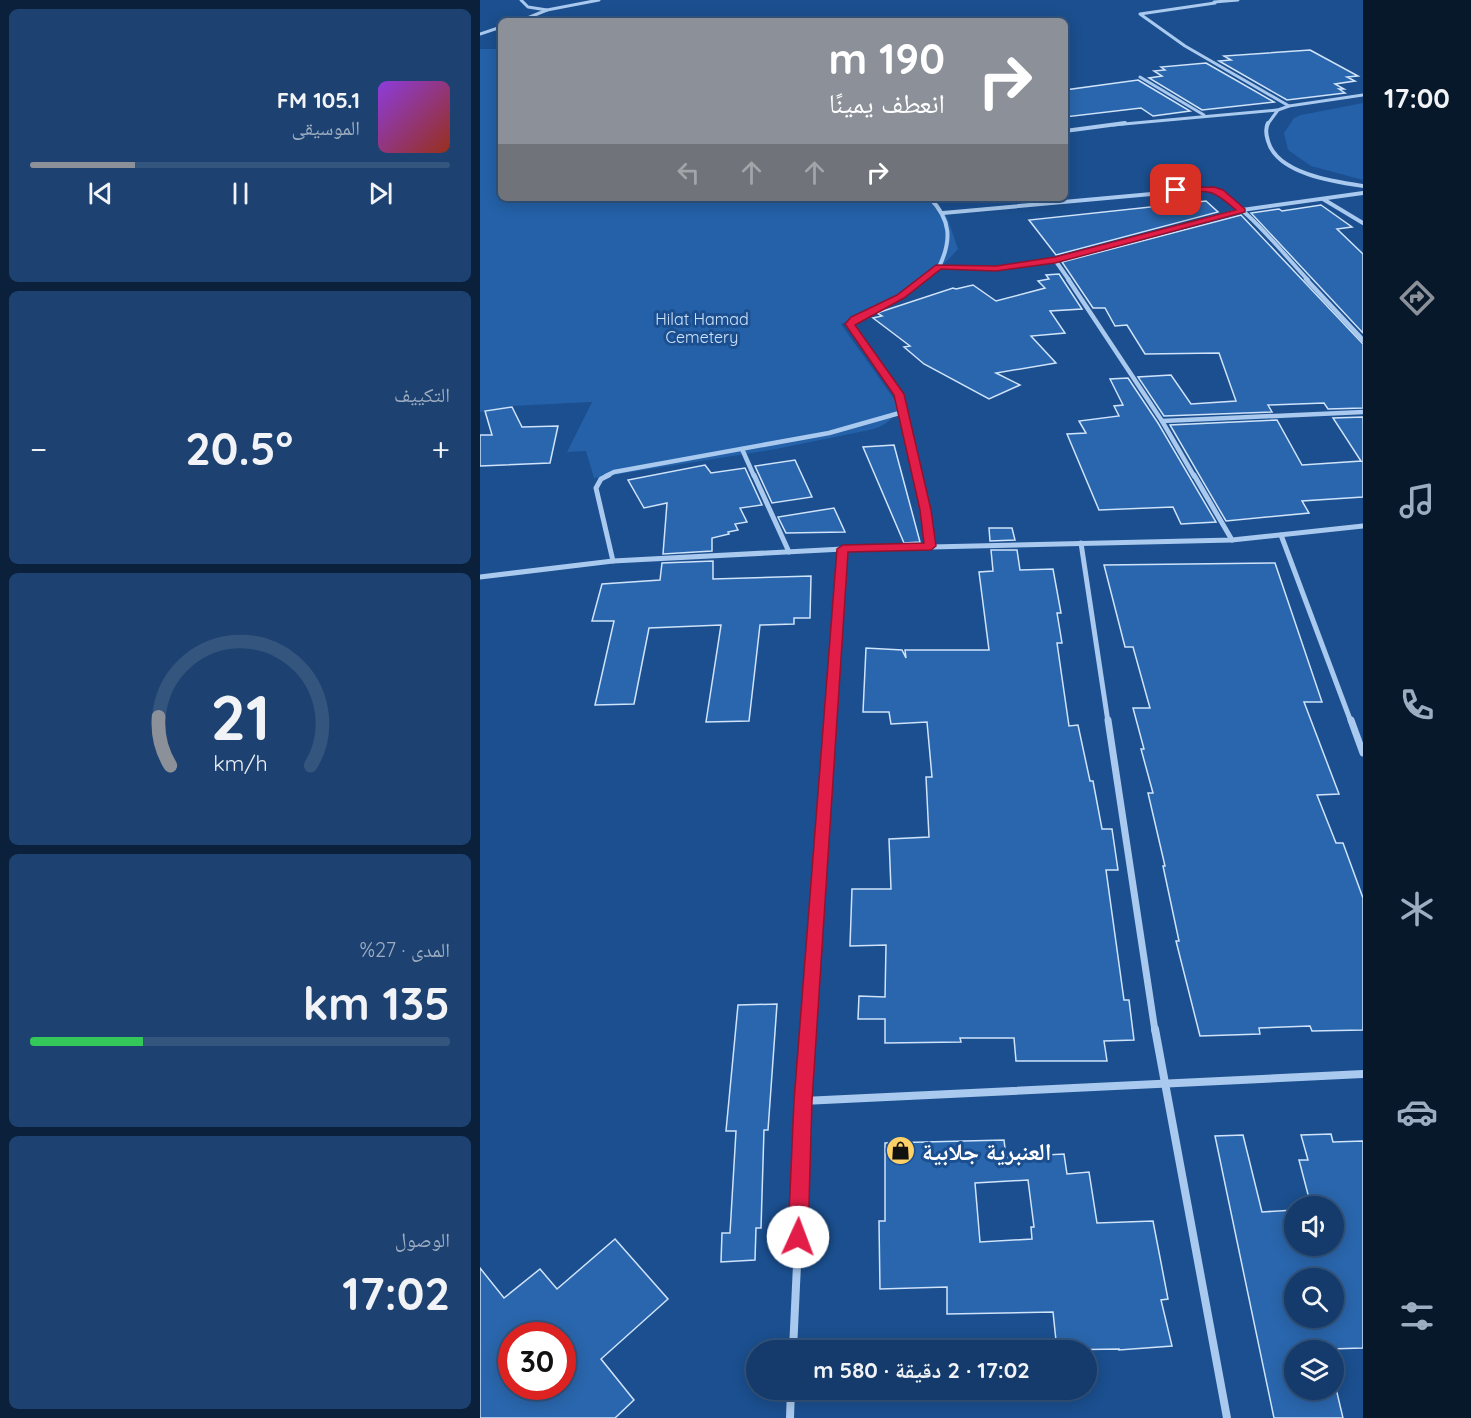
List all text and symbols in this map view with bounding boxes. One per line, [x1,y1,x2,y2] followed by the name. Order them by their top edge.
[829,32,945,85] text: 190 m
[966,42,1044,120] icon: right
[1384,81,1450,115] text: 17:00
[277,86,360,114] text: 105.1 FM
[829,86,945,120] text: انعطف يمينًا
[292,115,360,140] text: الموسيقى
[672,156,705,189] icon: left
[735,156,768,189] icon: ahead
[798,156,831,189] icon: ahead
[861,156,894,189] icon: right
[1150,164,1201,215] pin
[1159,173,1192,206] icon: arrive
[84,177,117,210] icon: previous
[224,177,257,210] icon: pause
[364,177,397,210] icon: next
[1396,277,1438,319] icon: directions
[655,309,749,347] park label: Hilat Hamad Cemetery
[394,382,450,407] text: التكييف
[185,420,293,476] text: 20.5°
[30,428,47,469] text: −
[431,428,450,469] text: +
[1396,480,1438,522] icon: music
[210,678,270,756] text: 21
[1396,684,1438,726] icon: phone
[213,750,267,776] text: km/h
[1396,888,1438,930] icon: climate
[360,937,450,962] text: المدى · 27%
[303,975,450,1031] text: 135 km
[1396,1091,1438,1133] icon: car
[885,1135,917,1167] shop icon: العنبرية جلابية
[922,1136,1052,1166] place label: العنبرية جلابية
[1284,1196,1344,1400] map controls
[1284,1196,1344,1256] button: sound
[766,1205,830,1269] position arrow
[395,1227,450,1252] text: الوصول
[342,1265,450,1321] text: 17:02
[1284,1268,1344,1328] button: search
[1396,1295,1438,1337] icon: filters
[498,1322,576,1400] speed limit sign: 30
[1284,1340,1344,1400] button: layers
[813,1356,1030,1384] text: 17:02 · 2 دقيقة · 580 m

